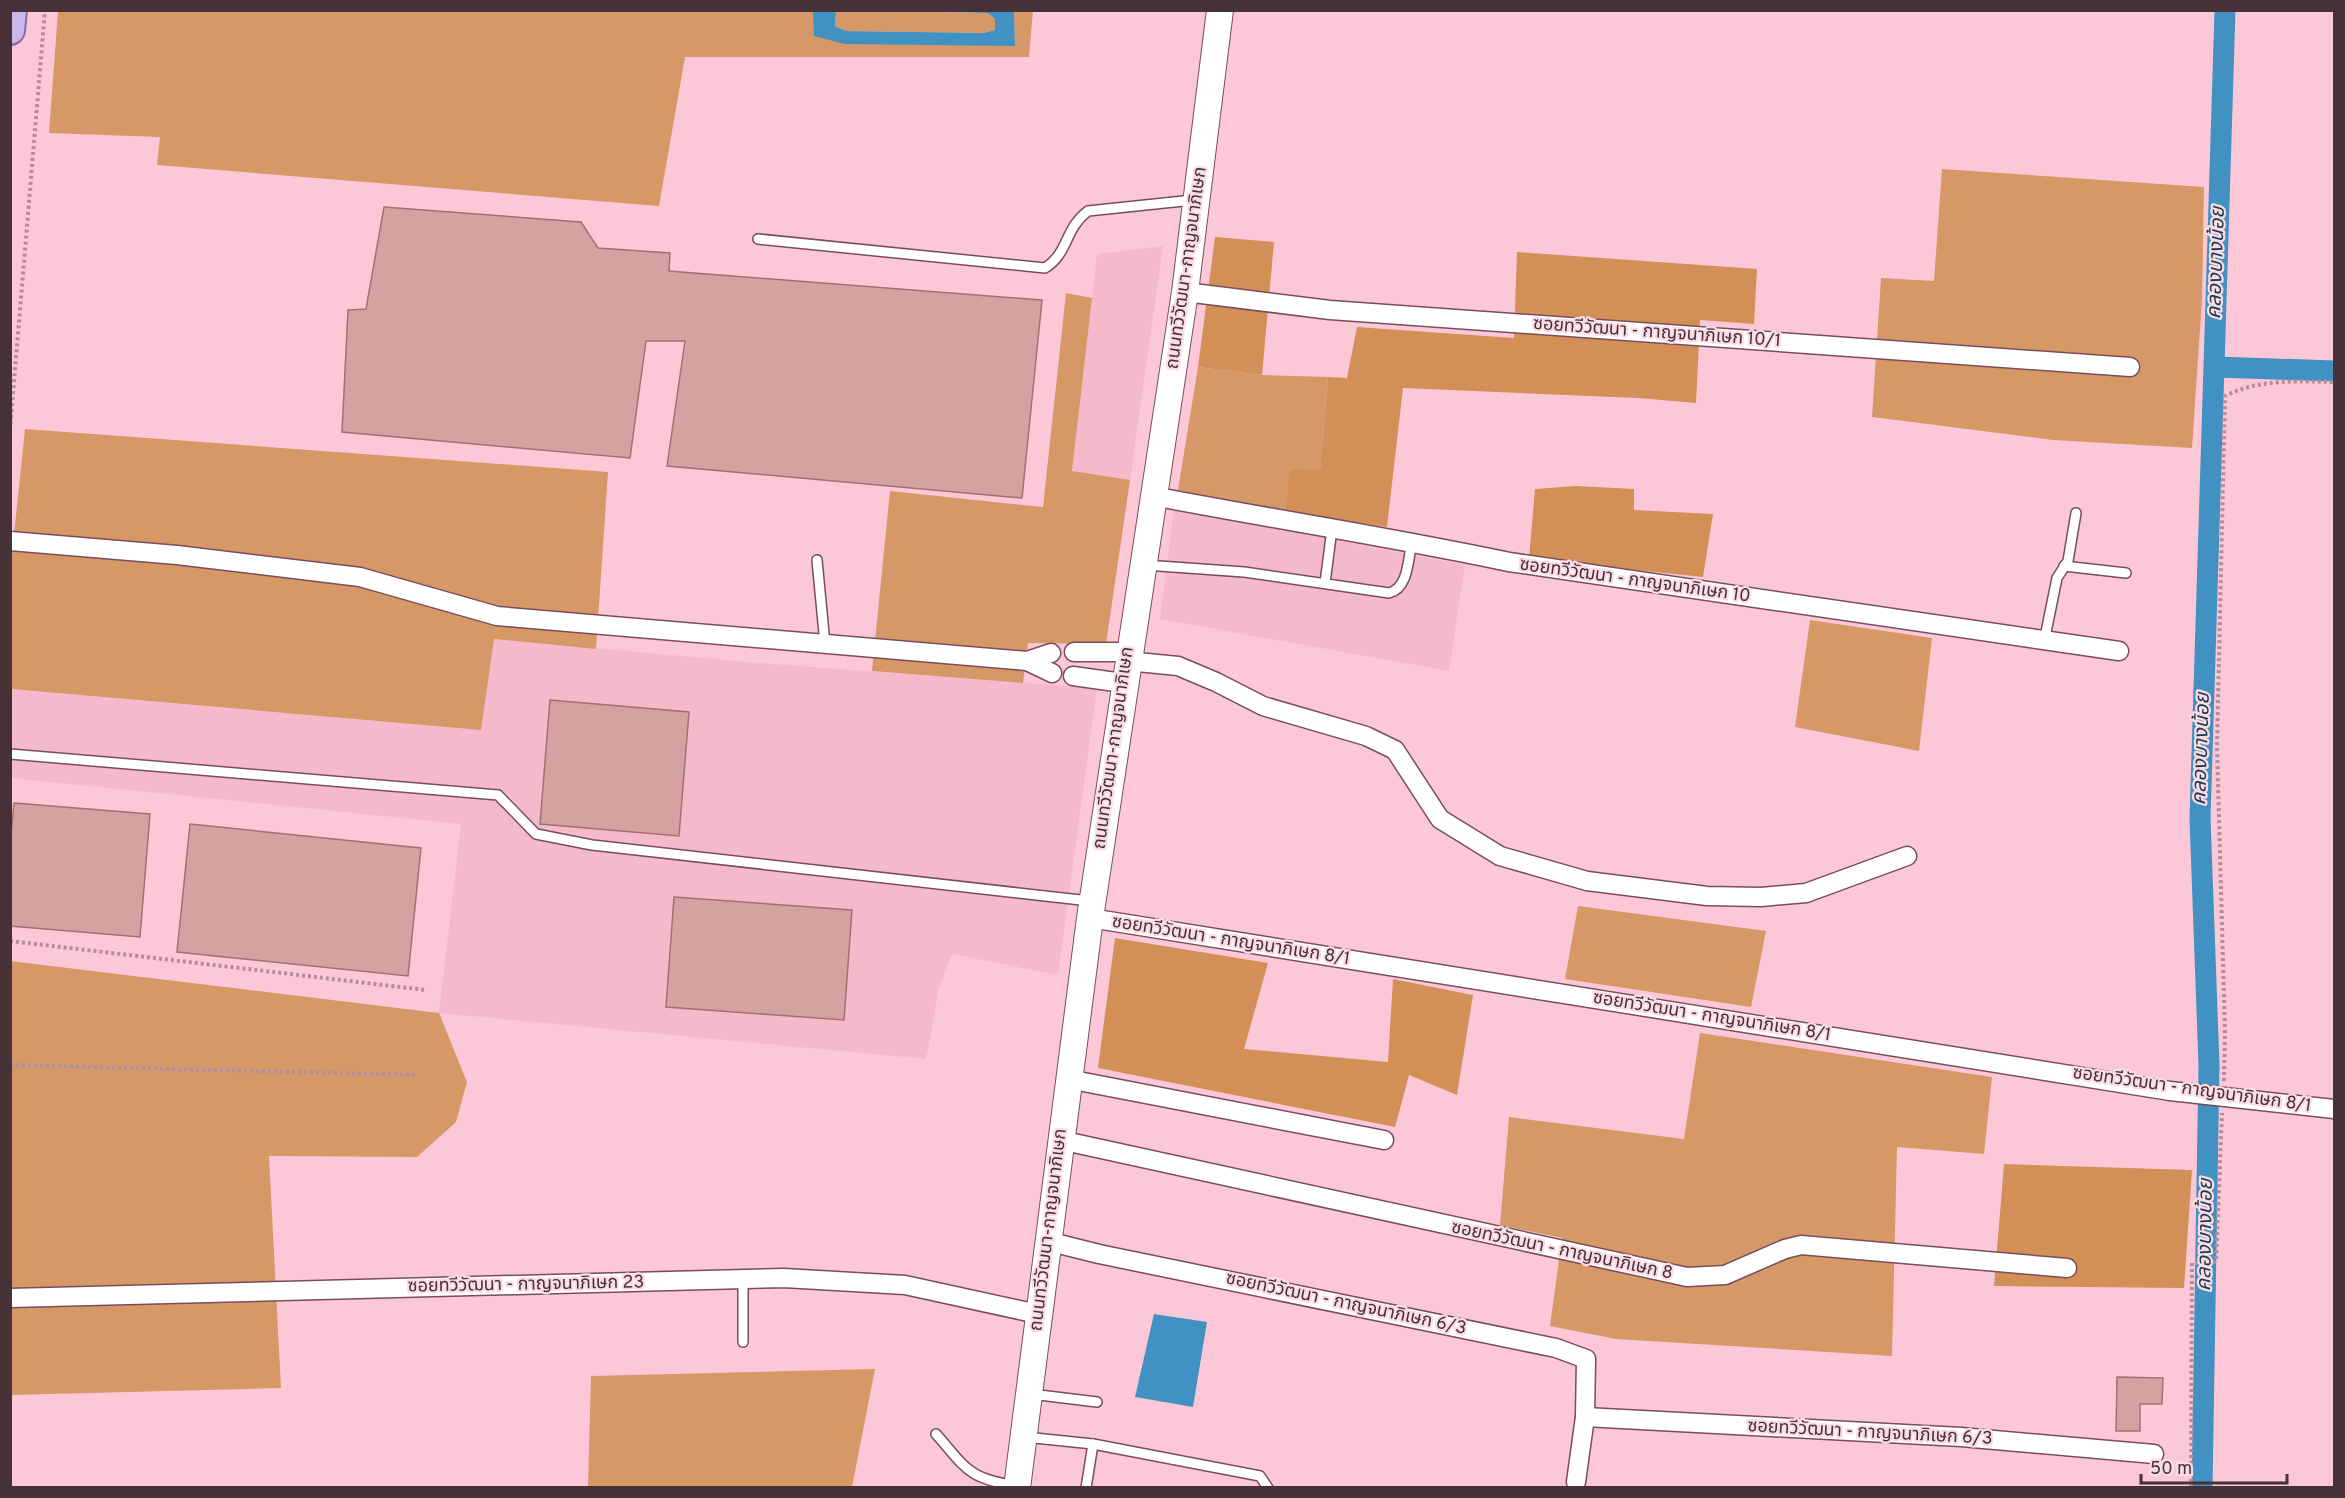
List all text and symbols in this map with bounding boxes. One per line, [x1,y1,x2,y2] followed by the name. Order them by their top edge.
[1161,165,1213,371] street label: ถนนทวีวัฒนา-กาญจนาภิเษก
[2202,204,2232,320] water label: คลองบางน้อย
[1532,313,1782,353] street label: ซอยทวีวัฒนา - กาญจนาภิเษก 10/1
[1518,553,1752,609] street label: ซอยทวีวัฒนา - กาญจนาภิเษก 10
[1088,645,1140,851] street label: ถนนทวีวัฒนา-กาญจนาภิเษก
[2187,690,2217,806] water label: คลองบางน้อย
[1110,911,1352,971] street label: ซอยทวีวัฒนา - กาญจนาภิเษก 8/1
[1591,987,1833,1047] street label: ซอยทวีวัฒนา - กาญจนาภิเษก 8/1
[2071,1062,2313,1118] street label: ซอยทวีวัฒนา - กาญจนาภิเษก 8/1
[1025,1127,1073,1333] street label: ถนนทวีวัฒนา-กาญจนาภิเษก
[2192,1176,2220,1291] water label: คลองบางน้อย
[1449,1216,1675,1286] street label: ซอยทวีวัฒนา - กาญจนาภิเษก 8
[1224,1267,1468,1341] street label: ซอยทวีวัฒนา - กาญจนาภิเษก 6/3
[407,1271,645,1299] street label: ซอยทวีวัฒนา - กาญจนาภิเษก 23
[1747,1415,1993,1451] street label: ซอยทวีวัฒนา - กาญจนาภิเษก 6/3
[2141,1447,2286,1485] scale bar
[2150,1458,2192,1481] text: 50 m

